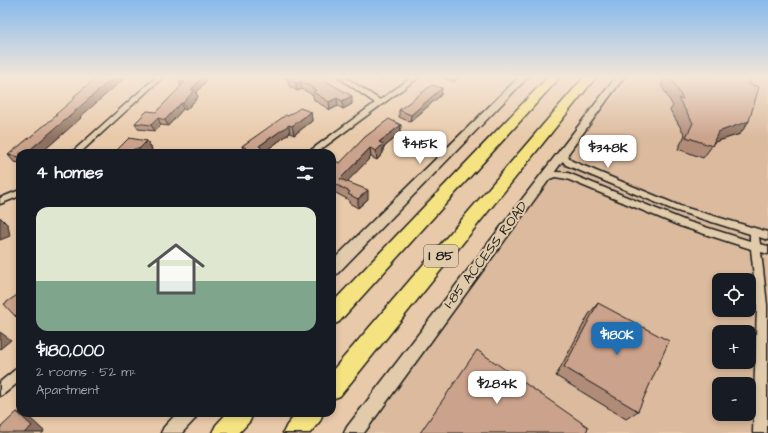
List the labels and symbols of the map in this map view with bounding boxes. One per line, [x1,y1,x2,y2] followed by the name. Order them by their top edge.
[392,131,448,165] pin: $415K
[580,135,636,169] pin: $348K
[439,197,533,313] street label: I-85 ACCESS ROAD
[424,245,458,267] road number: I 85
[589,322,645,356] pin: $180K
[469,371,525,405] pin: $284K

